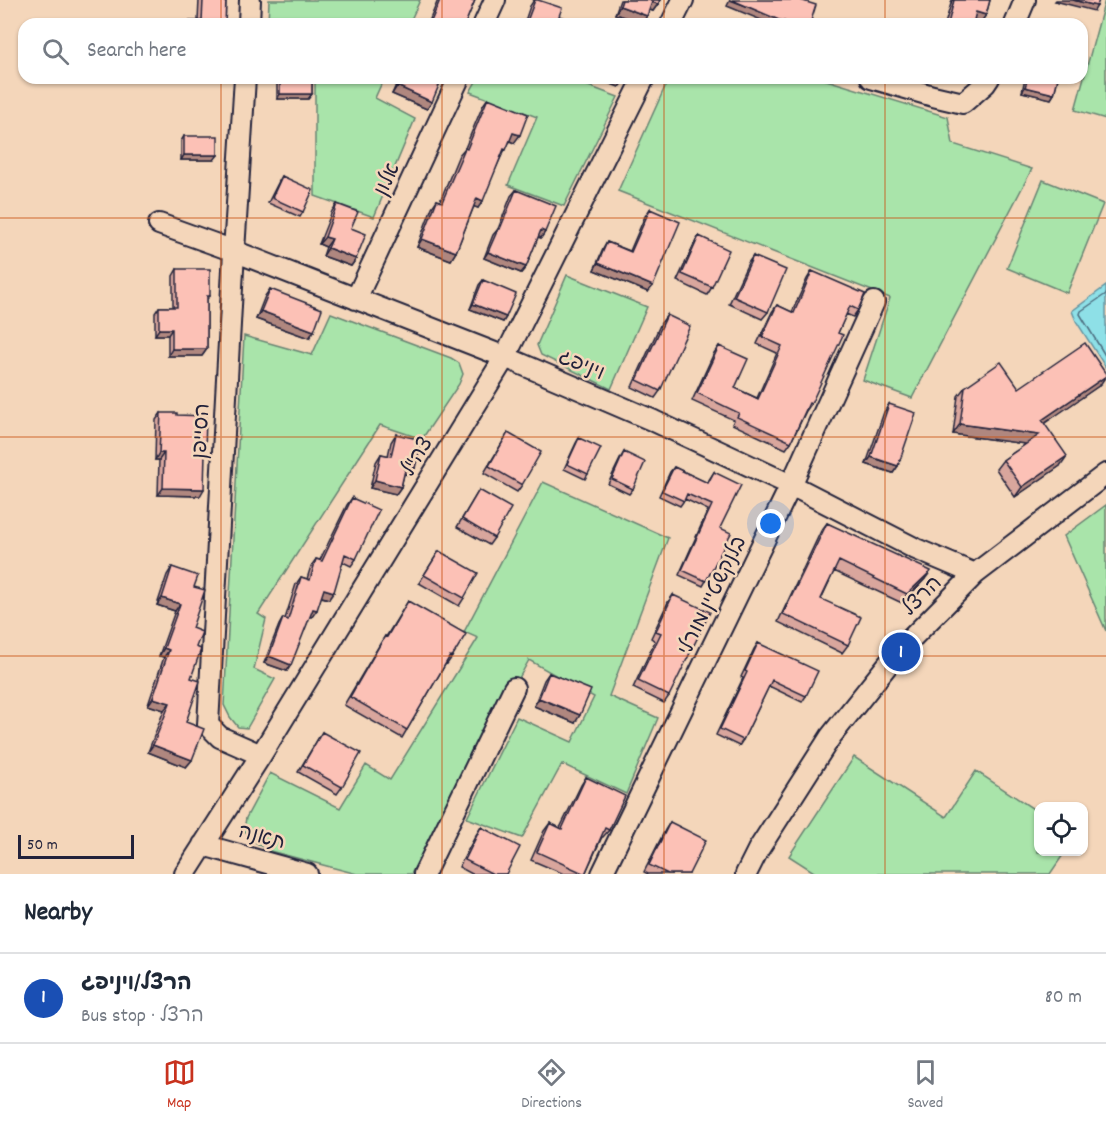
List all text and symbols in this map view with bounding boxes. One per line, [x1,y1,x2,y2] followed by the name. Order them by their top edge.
[18,18,1088,84] search box
[39,35,72,68] icon: search
[87,36,186,67] text: Search here
[368,159,409,202] street label: אלון
[553,344,609,390] street label: ויניפג
[187,403,219,460] street label: הסייפן
[395,432,442,483] street label: צה"ל
[756,509,785,538] your location
[672,532,756,661] street label: בלנקשטיין מורלי
[896,570,950,624] street label: הרצל
[882,630,920,674] pin: 1
[1034,802,1088,856] map controls
[1034,802,1088,856] button: locate
[234,818,288,860] street label: תאנה
[18,832,134,860] scale bar
[27,834,58,857] text: 50 m
[24,895,92,932] text: Nearby
[81,969,192,1000] text: הרצל/ויניפג
[41,984,46,1012] text: 1
[1045,984,1082,1012] text: 80 m
[81,1003,204,1031] text: Bus stop · הרצל
[163,1056,196,1115] tab: Map
[521,1056,582,1115] tab: Directions
[907,1056,943,1115] tab: Saved

